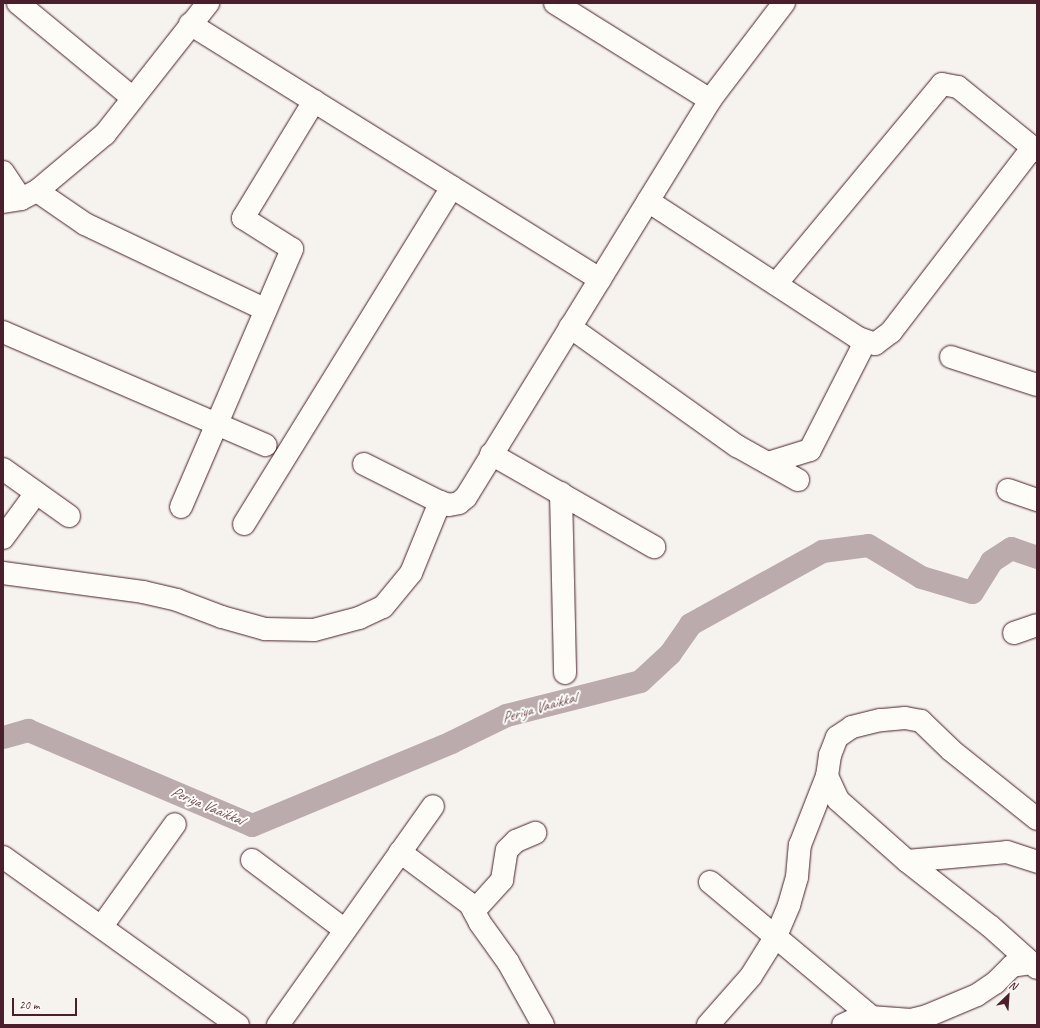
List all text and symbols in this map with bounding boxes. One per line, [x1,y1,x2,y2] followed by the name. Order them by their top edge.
[500,689,578,727] water label: Periya Vaaikkal
[168,783,246,829] water label: Periya Vaaikkal
[988,976,1028,1016] north arrow
[1007,977,1019,993] text: N
[14,990,79,1016] scale bar
[19,997,39,1013] text: 20 m

